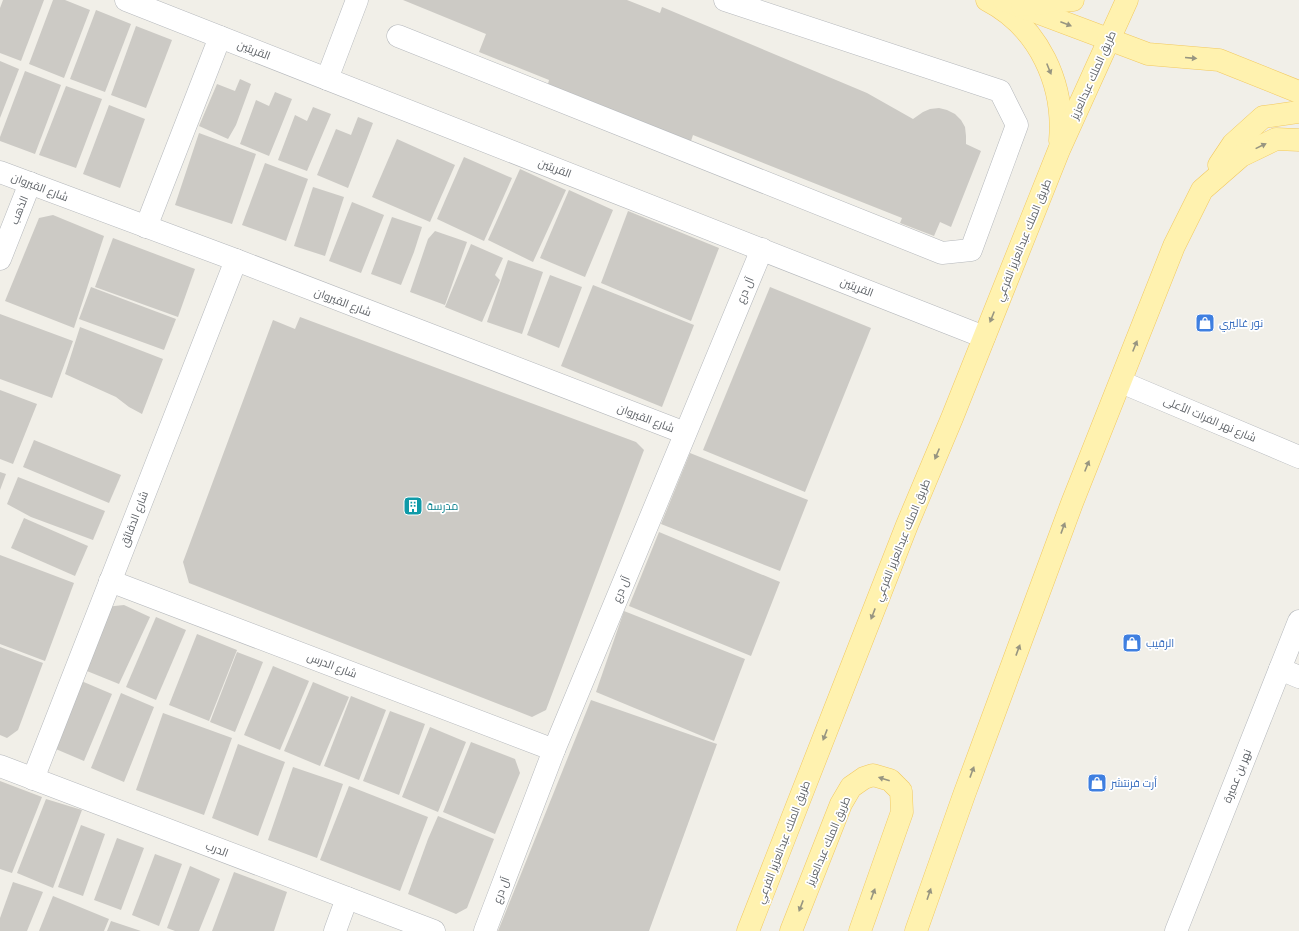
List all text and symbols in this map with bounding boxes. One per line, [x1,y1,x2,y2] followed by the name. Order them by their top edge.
[1061,21,1073,27] one-way arrow
[1068,29,1119,122] street label: طريق الملك عبدالعزيز
[235,38,272,63] street label: القريتين
[1185,55,1197,62] one-way arrow
[1047,63,1053,75] one-way arrow
[1255,143,1267,149] one-way arrow
[536,156,573,181] street label: القريتين
[9,171,70,205] street label: شارع القيروان
[993,177,1056,304] street label: طريق الملك عبدالعزيز الفرعي
[8,194,31,226] street label: الذهب
[734,275,758,306] street label: آل درع
[838,275,875,300] street label: القريتين
[312,286,373,320] street label: شارع القيروان
[989,311,995,323] one-way arrow
[1194,312,1216,334] shop icon: نور غاليري
[1219,317,1263,332] place label: نور غاليري
[1132,340,1138,351] one-way arrow
[1161,394,1258,446] street label: شارع نهر الفرات الأعلى
[615,402,676,436] street label: شارع القيروان
[934,449,940,460] one-way arrow
[1084,460,1090,472] one-way arrow
[872,477,935,604] street label: طريق الملك عبدالعزيز الفرعي
[118,489,152,549] street label: شارع الدقائق
[402,495,424,517] building icon: مدرسة
[427,500,458,513] place label: مدرسة
[1060,522,1066,534] one-way arrow
[610,574,634,605] street label: آل درع
[869,608,875,620] one-way arrow
[1121,632,1143,654] shop icon: الرقيب
[1146,637,1174,650] place label: الرقيب
[1015,643,1021,655] one-way arrow
[305,650,359,682] street label: شارع الدرس
[822,729,828,741] one-way arrow
[1221,747,1254,805] street label: نهر بن عميرة
[970,765,976,777] one-way arrow
[1086,772,1108,794] shop icon: أرت فرنتشر
[878,776,890,782] one-way arrow
[1110,776,1157,790] place label: أرت فرنتشر
[754,779,815,906] street label: طريق الملك عبدالعزيز الفرعي
[803,795,853,889] street label: طريق الملك عبدالعزيز
[204,839,230,860] street label: الدرب
[490,875,513,906] street label: آل درع
[871,888,877,900] one-way arrow
[926,888,932,900] one-way arrow
[797,900,803,912] one-way arrow

